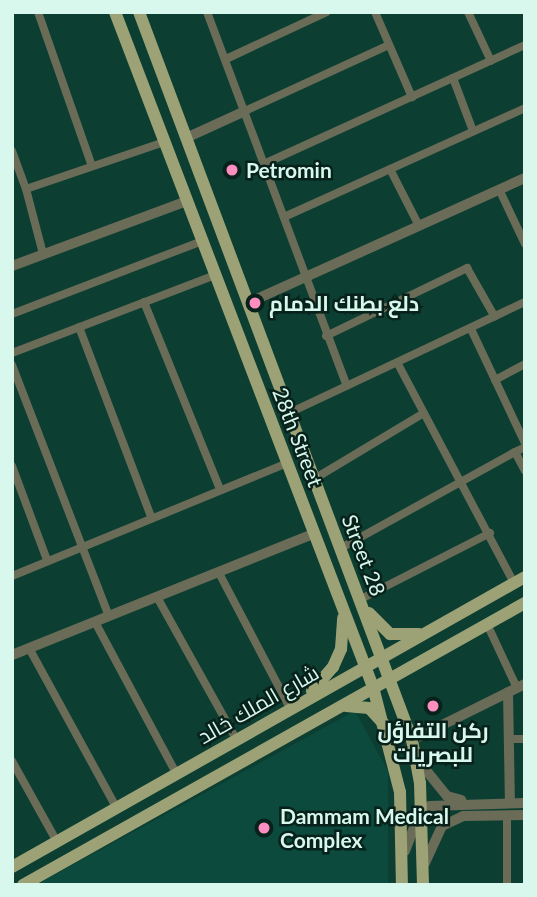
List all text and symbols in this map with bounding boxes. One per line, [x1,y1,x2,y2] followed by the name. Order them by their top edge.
[246,157,332,183] place label: Petromin
[224,162,240,178] marker: Petromin
[269,290,419,316] place label: دلع بطنك الدمام
[247,295,263,311] marker: دلع بطنك الدمام
[268,384,328,490] street label: 28th Street
[337,511,391,599] street label: Street 28
[193,659,323,749] street label: شارع الملك خالد
[425,698,441,714] marker: ركن التفاؤل للبصريات
[377,717,489,767] place label: ركن التفاؤل للبصريات
[280,803,449,853] place label: Dammam Medical Complex
[254,818,274,838] marker: Dammam Medical Complex

